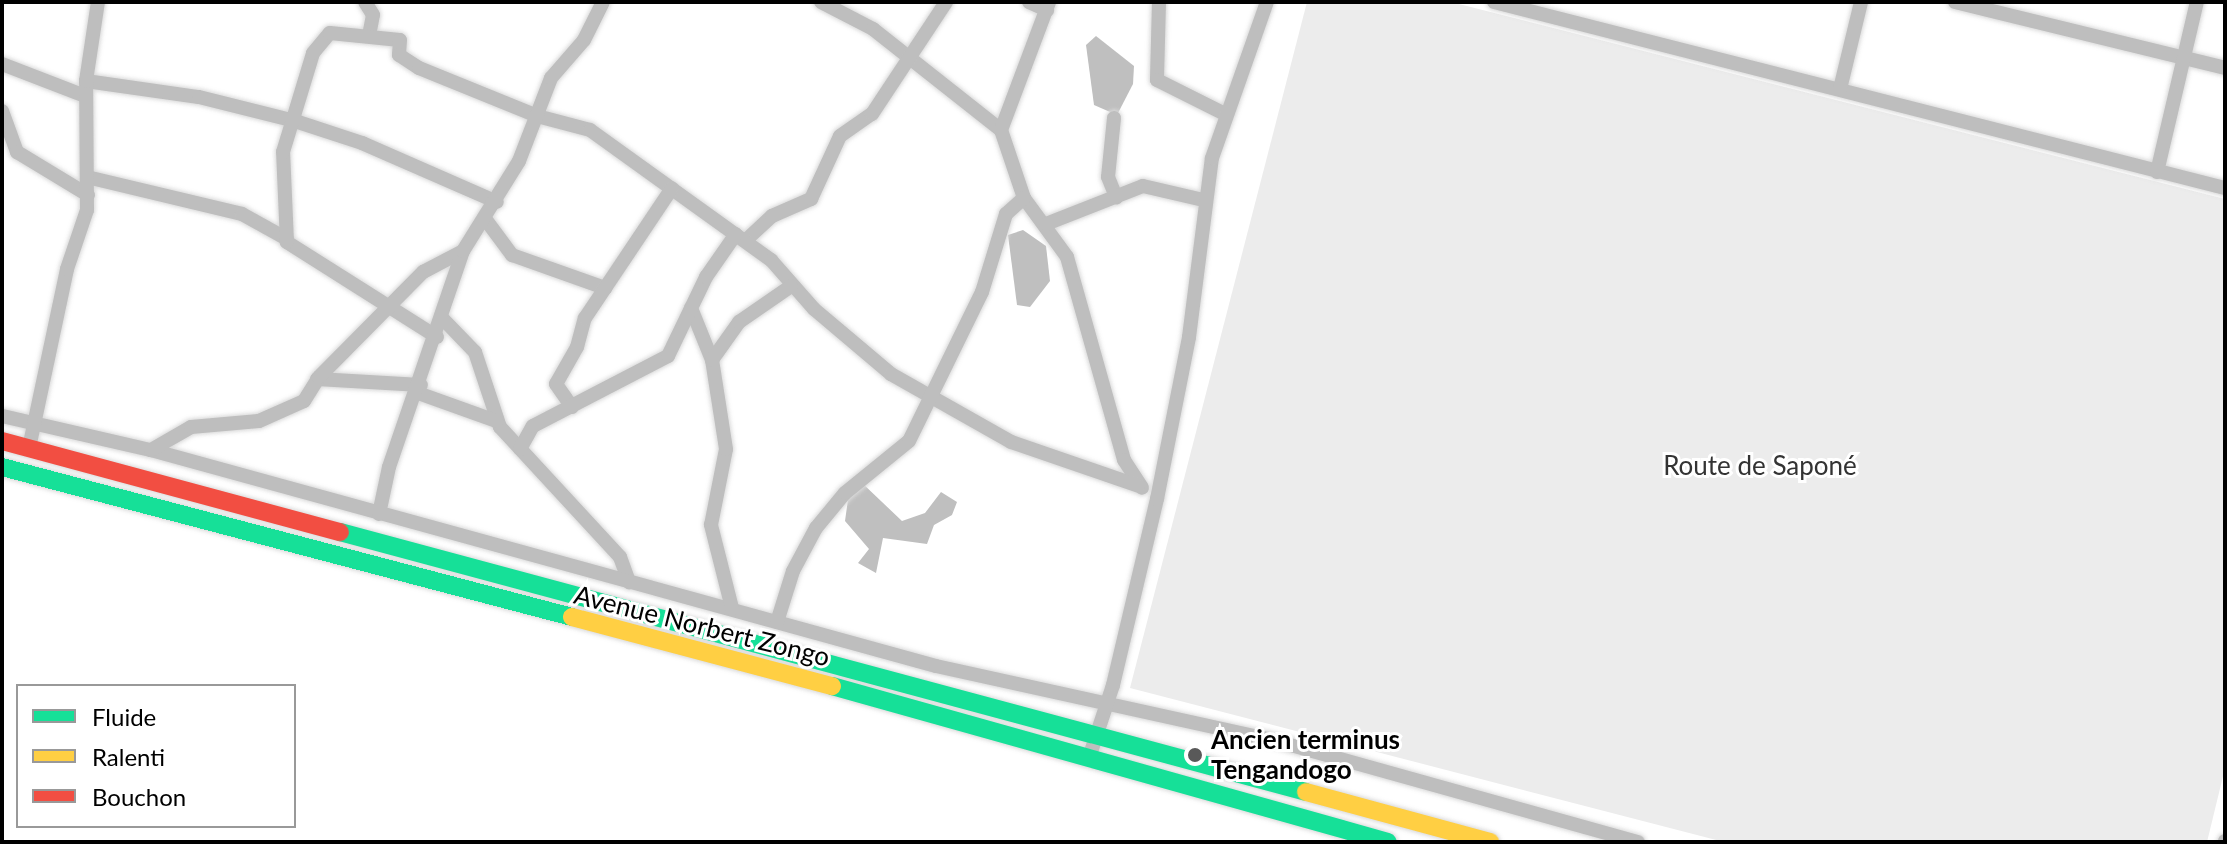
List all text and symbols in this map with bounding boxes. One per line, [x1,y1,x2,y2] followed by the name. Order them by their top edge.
[1663,450,1857,482] park label: Route de Saponé
[571,579,833,673] street label: Avenue Norbert Zongo
[16,684,296,828] legend
[92,702,156,731] text: Fluide
[1211,724,1400,786] place label: Ancien terminus Tengandogo
[92,742,165,771] text: Ralenti
[1186,746,1204,764] marker: Ancien terminus Tengandogo
[92,782,186,811] text: Bouchon

